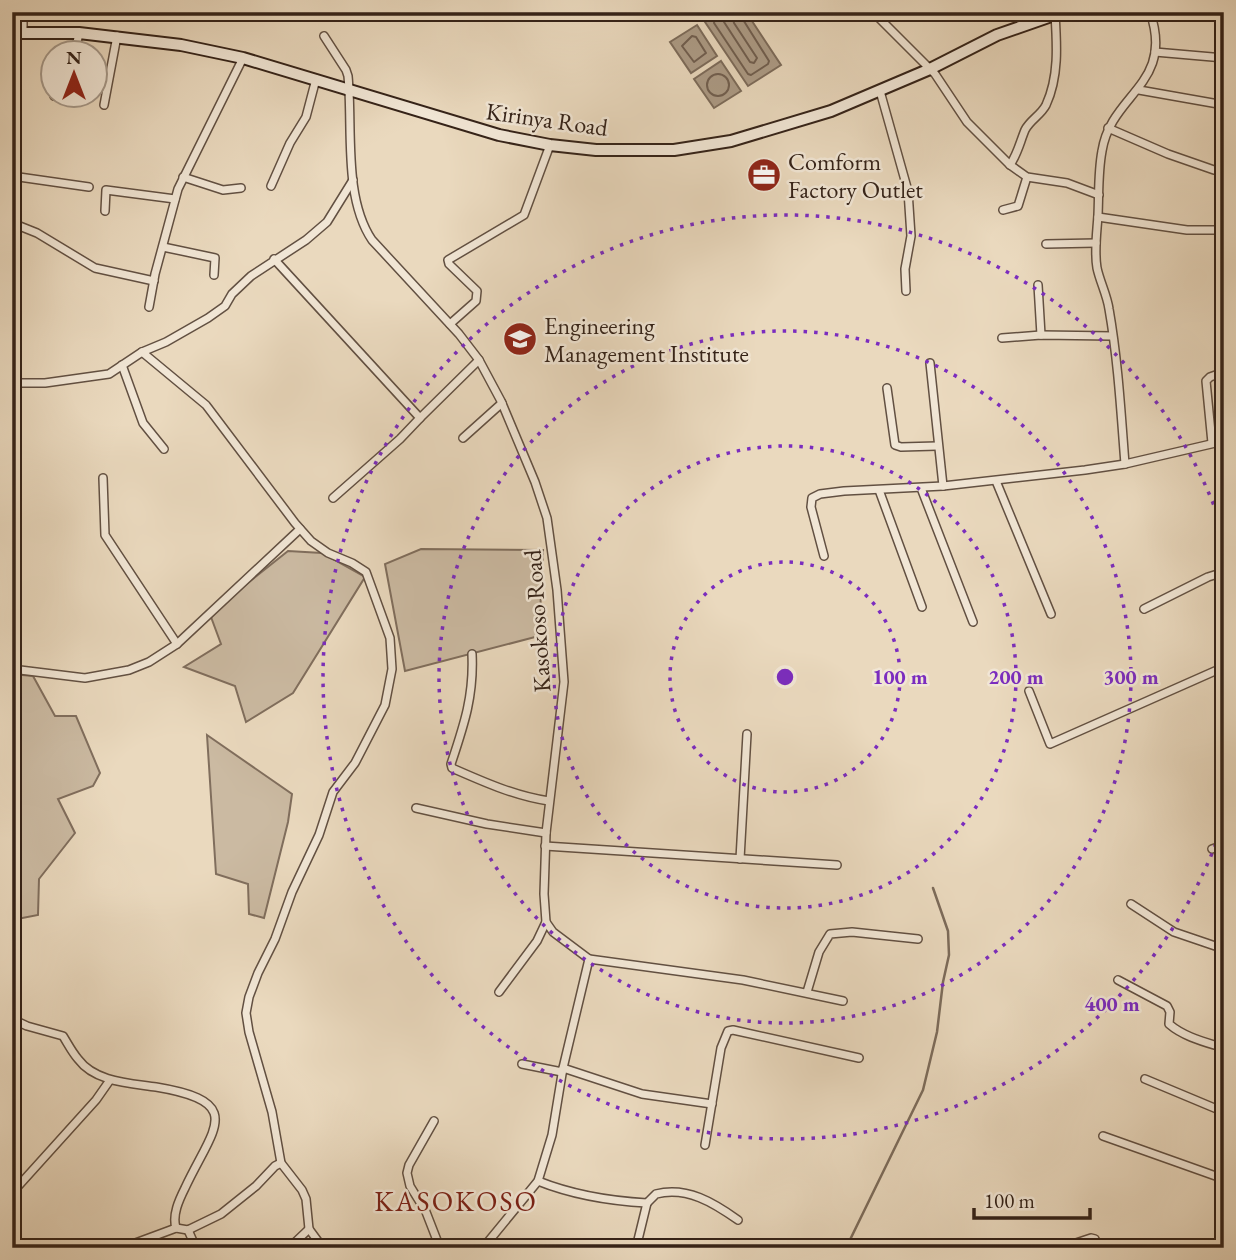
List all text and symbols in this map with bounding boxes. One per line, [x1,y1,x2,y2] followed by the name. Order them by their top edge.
[38,38,108,108] north arrow
[66,45,82,70] text: N
[484,95,611,143] street label: Kirinya Road
[788,146,923,205] place label: Comform Factory Outlet
[745,156,783,194] office icon: Comform Factory Outlet
[544,310,749,369] place label: Engineering Management Institute
[501,320,539,358] school or university icon: Engineering Management Institute
[516,548,557,693] street label: Kasokoso Road
[872,663,928,690] text: 100 m
[988,663,1044,690] text: 200 m
[1103,663,1159,690] text: 300 m
[773,665,797,689] centre of rings
[1084,990,1140,1017] text: 400 m
[974,1176,1089,1220] scale bar
[374,1183,538,1219] district label: KASOKOSO
[984,1187,1035,1214] text: 100 m

